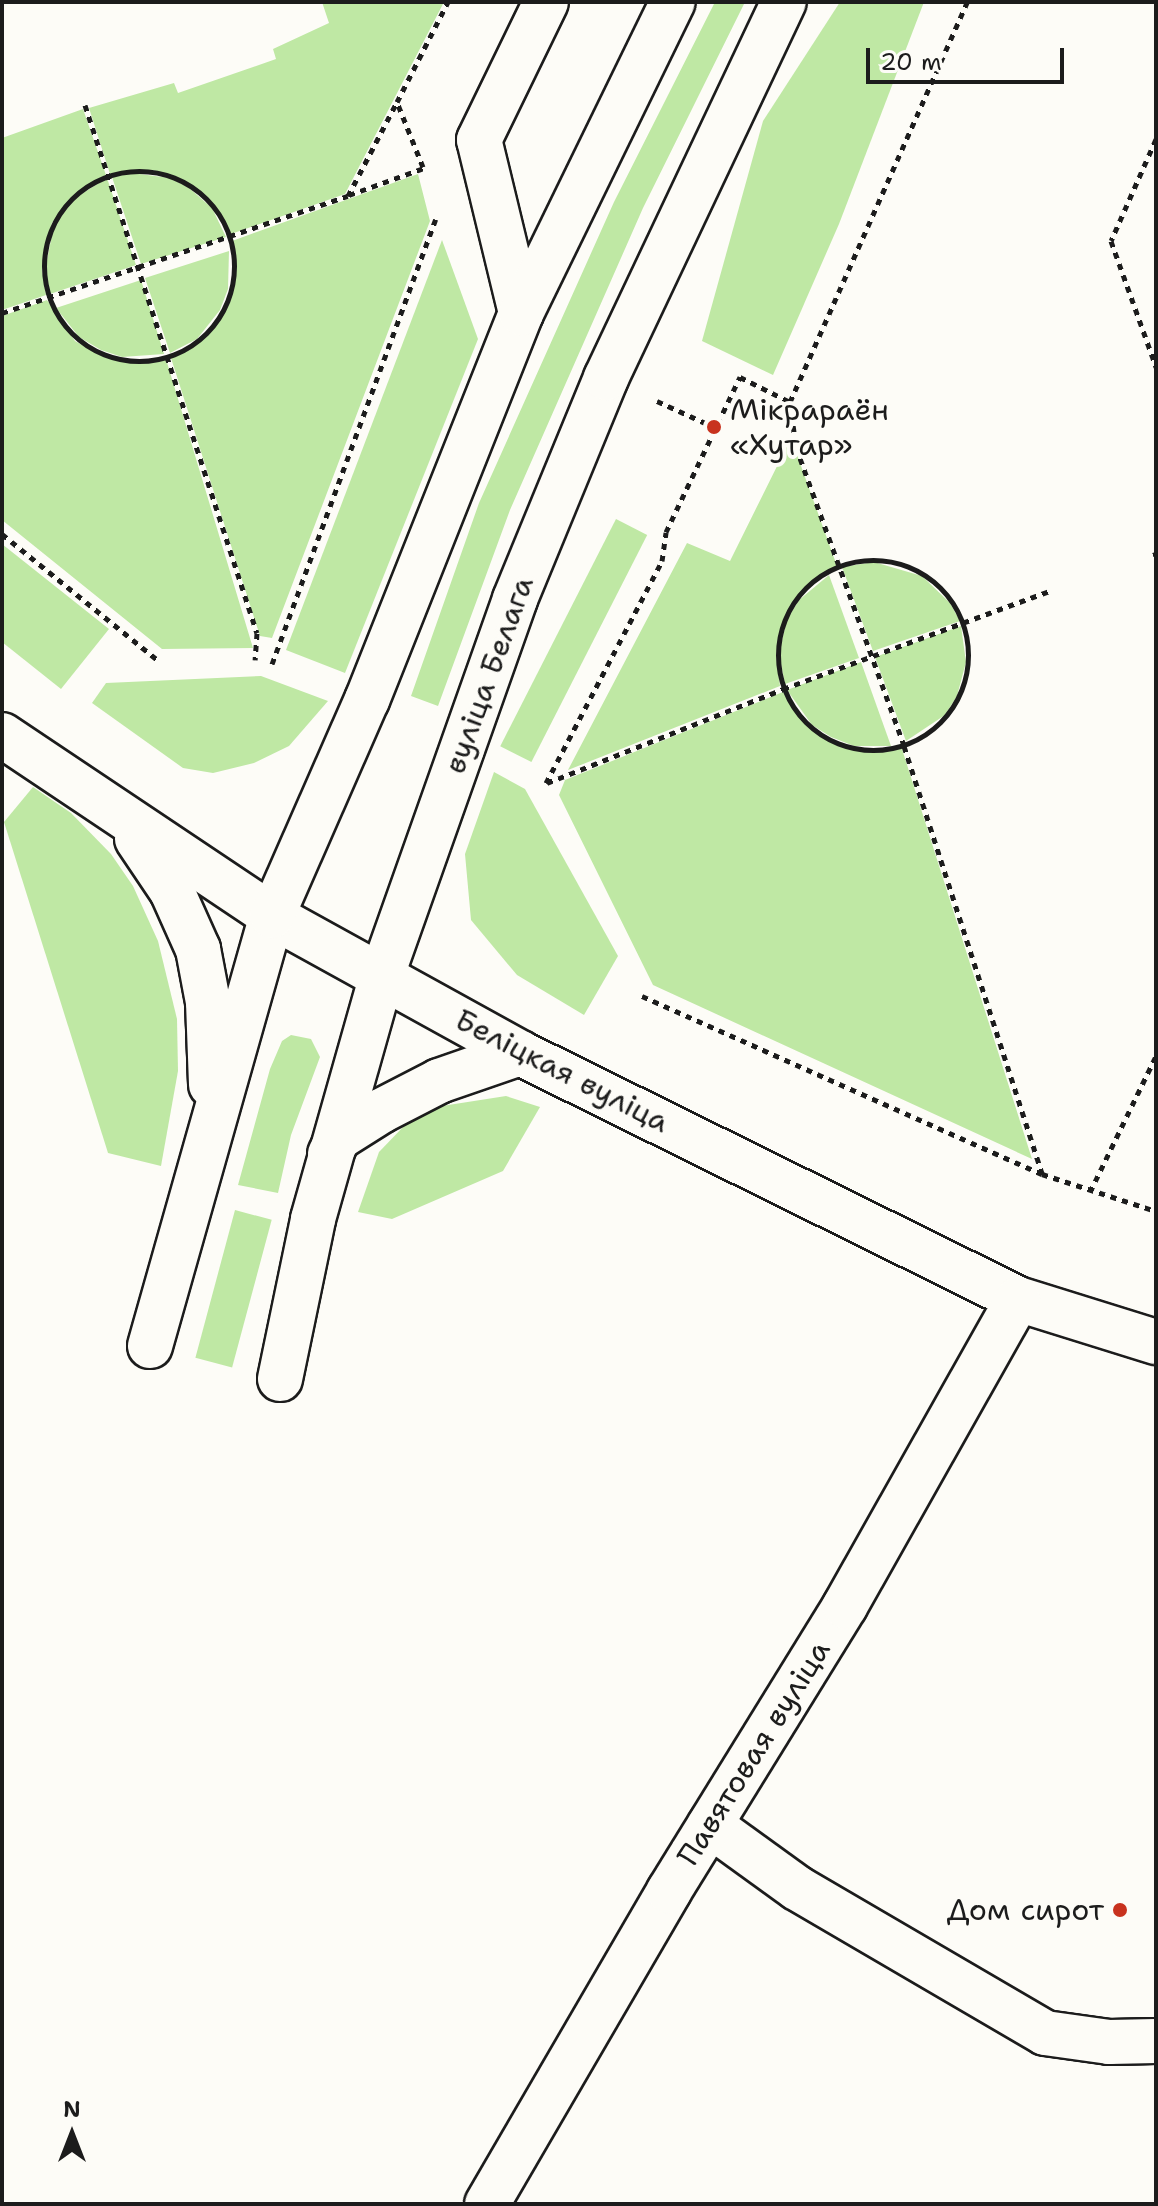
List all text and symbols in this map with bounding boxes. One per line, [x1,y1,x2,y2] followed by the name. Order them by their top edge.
[870,32,1068,82] scale bar
[880,46,942,78] text: 20 m
[730,392,889,462] place label: Мікрараён «Хутар»
[705,418,723,436] marker: Мікрараён «Хутар»
[437,572,541,778] street label: вуліца Белага
[449,1002,675,1140] street label: Беліцкая вуліца
[670,1634,838,1872] street label: Павятовая вуліца
[947,1892,1104,1928] place label: Дом сирот
[1111,1901,1129,1919] marker: Дом сирот
[32,2094,112,2174] north arrow
[63,2095,81,2124] text: N

